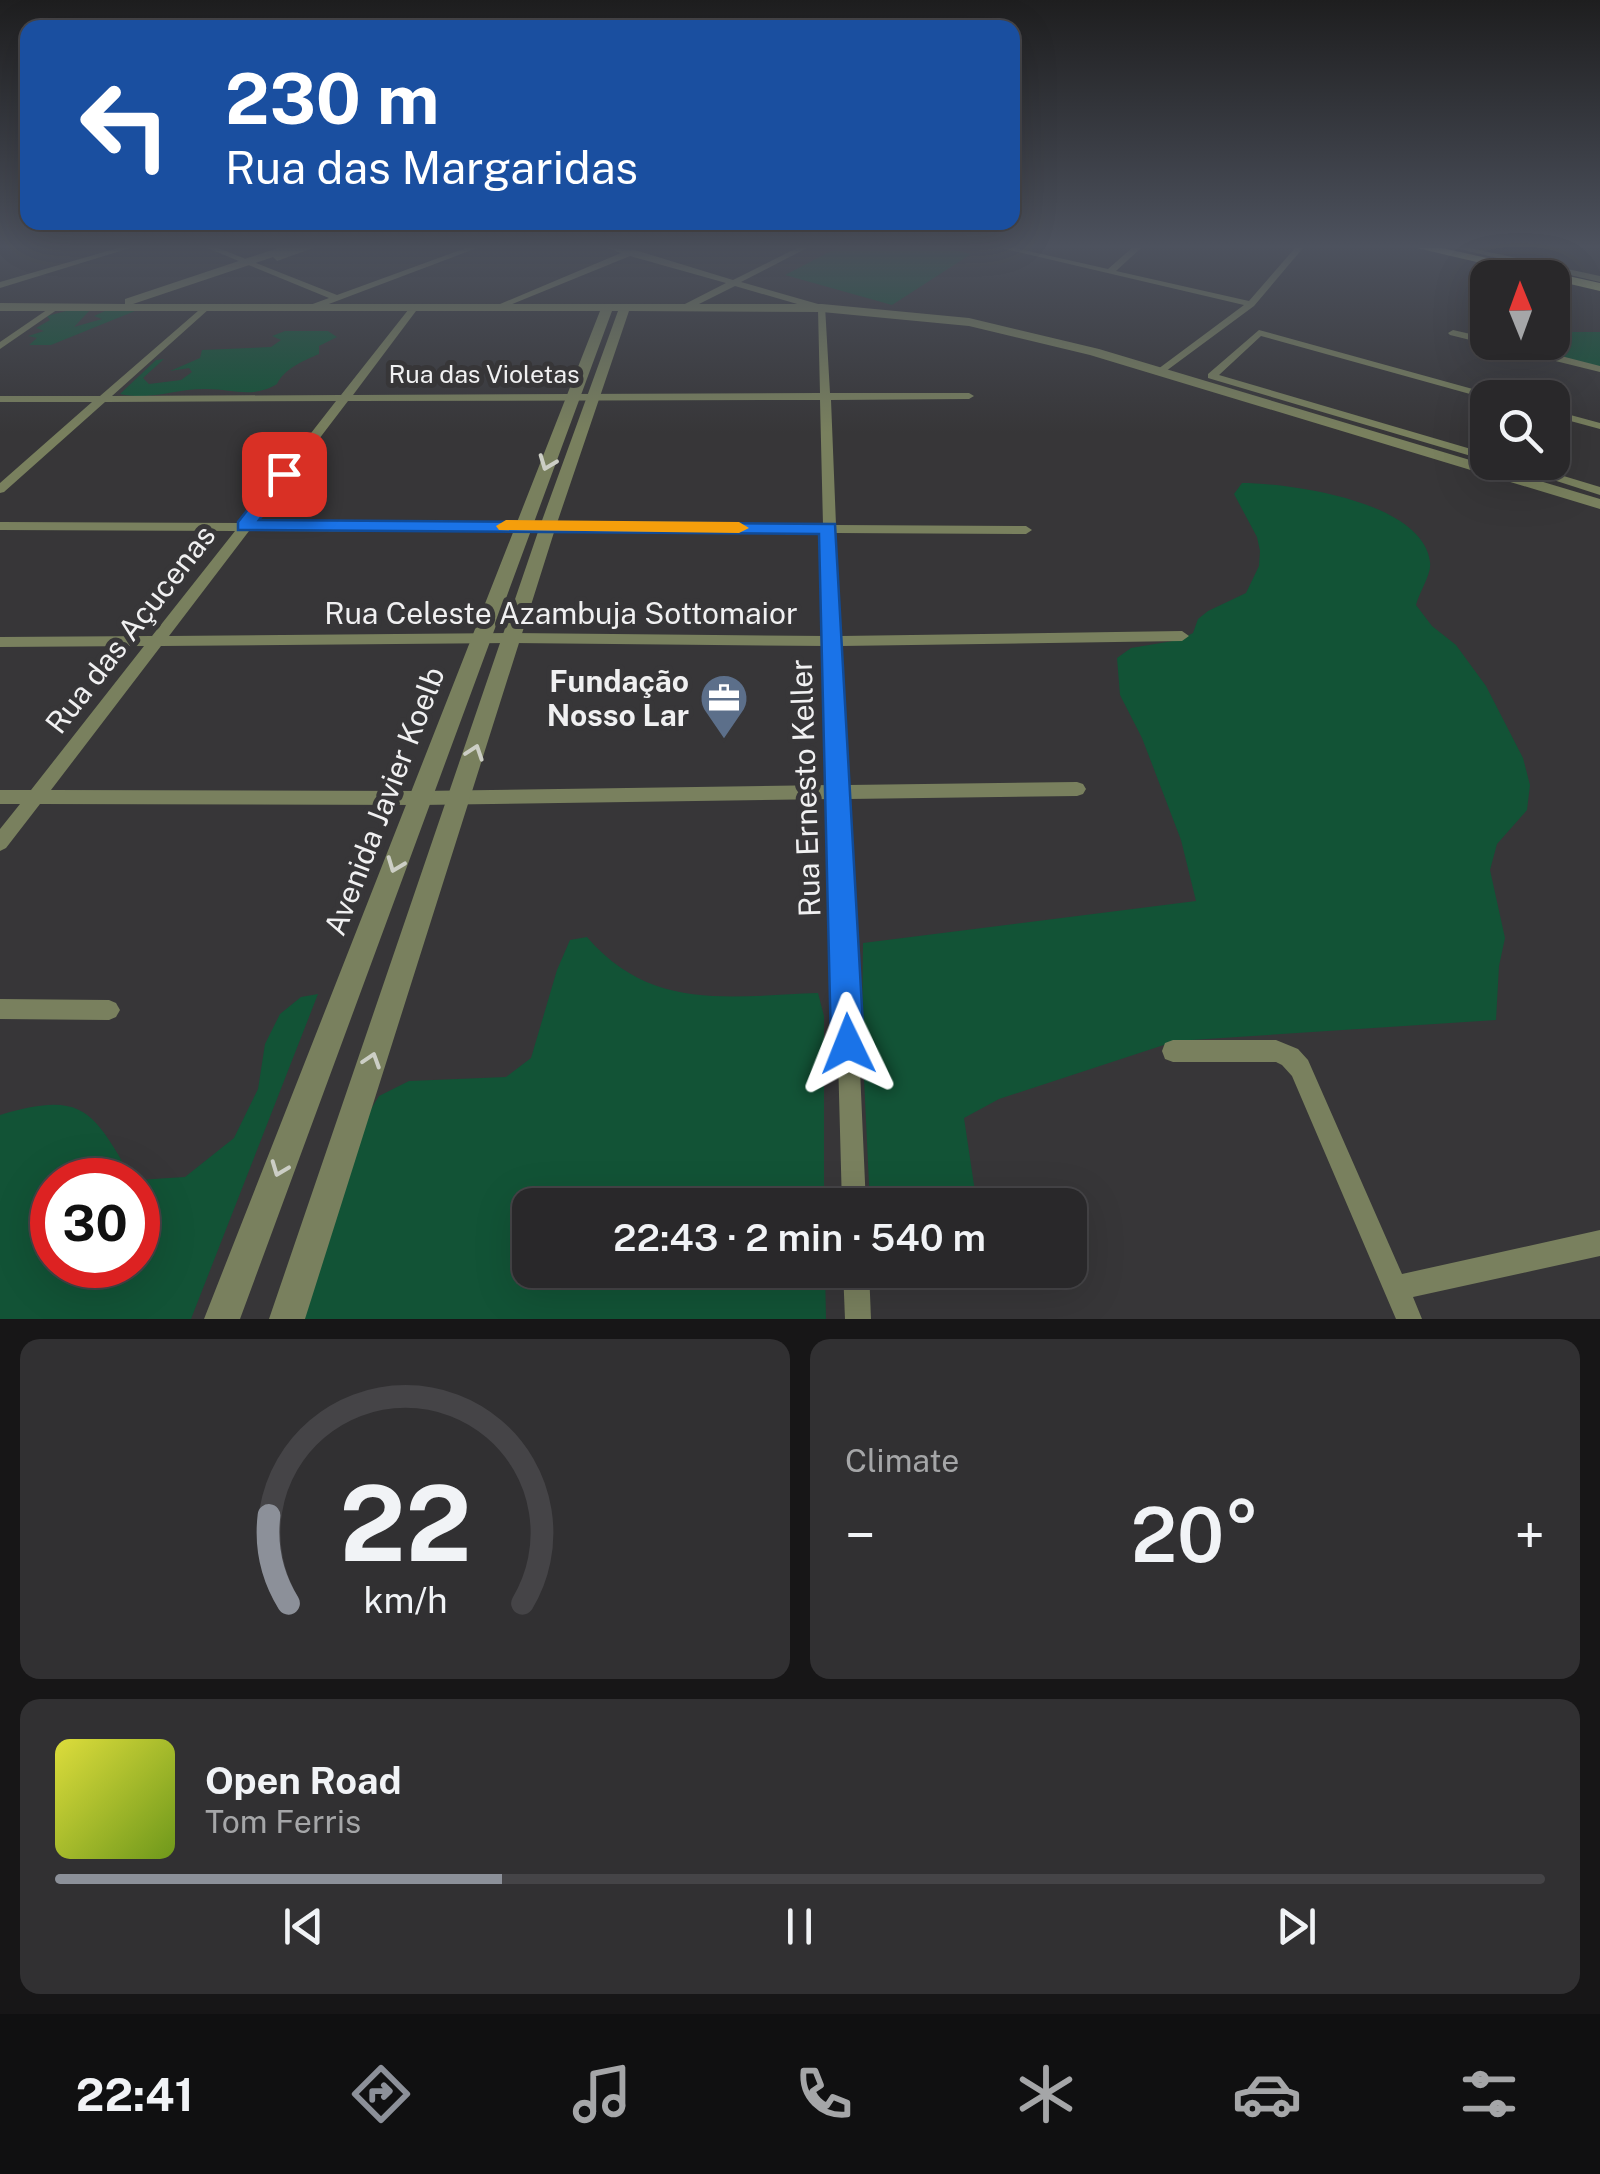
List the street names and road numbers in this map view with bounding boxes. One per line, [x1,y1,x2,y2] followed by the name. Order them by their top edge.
[388,359,580,389] street label: Rua das Violetas
[38,518,222,740] street label: Rua das Açucenas
[324,595,798,631] street label: Rua Celeste Azambuja Sottomaior
[783,658,827,918] street label: Rua Ernesto Keller
[316,662,452,940] street label: Avenida Javier Koelb

